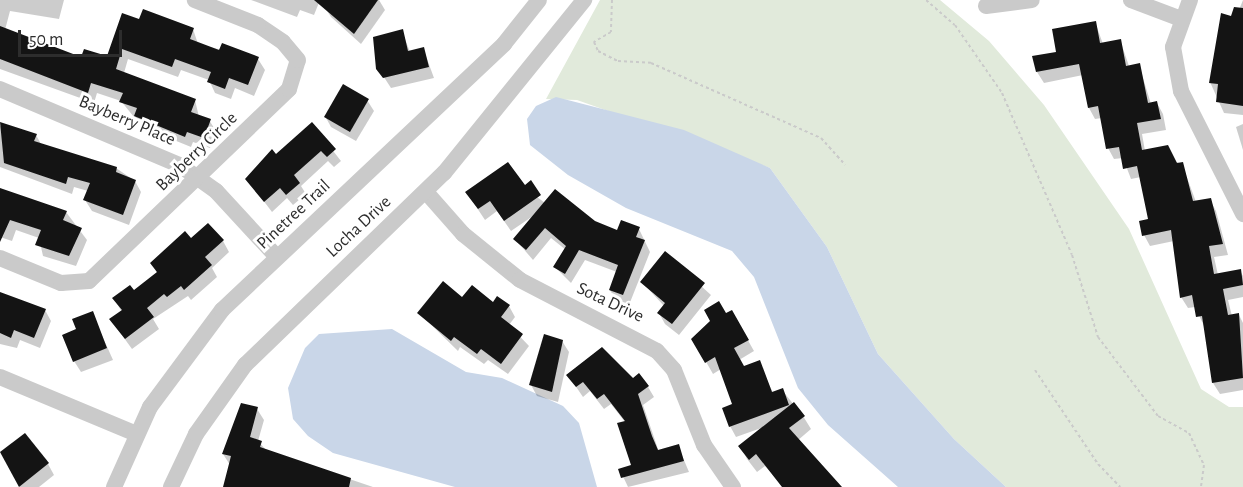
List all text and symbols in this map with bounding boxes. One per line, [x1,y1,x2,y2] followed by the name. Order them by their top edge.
[21,18,124,56] scale bar
[29,31,63,49] text: 50 m
[75,91,179,151] street label: Bayberry Place
[152,108,242,196] street label: Bayberry Circle
[253,175,335,255] street label: Pinetree Trail
[322,191,396,263] street label: Locha Drive
[573,278,647,328] street label: Sota Drive

